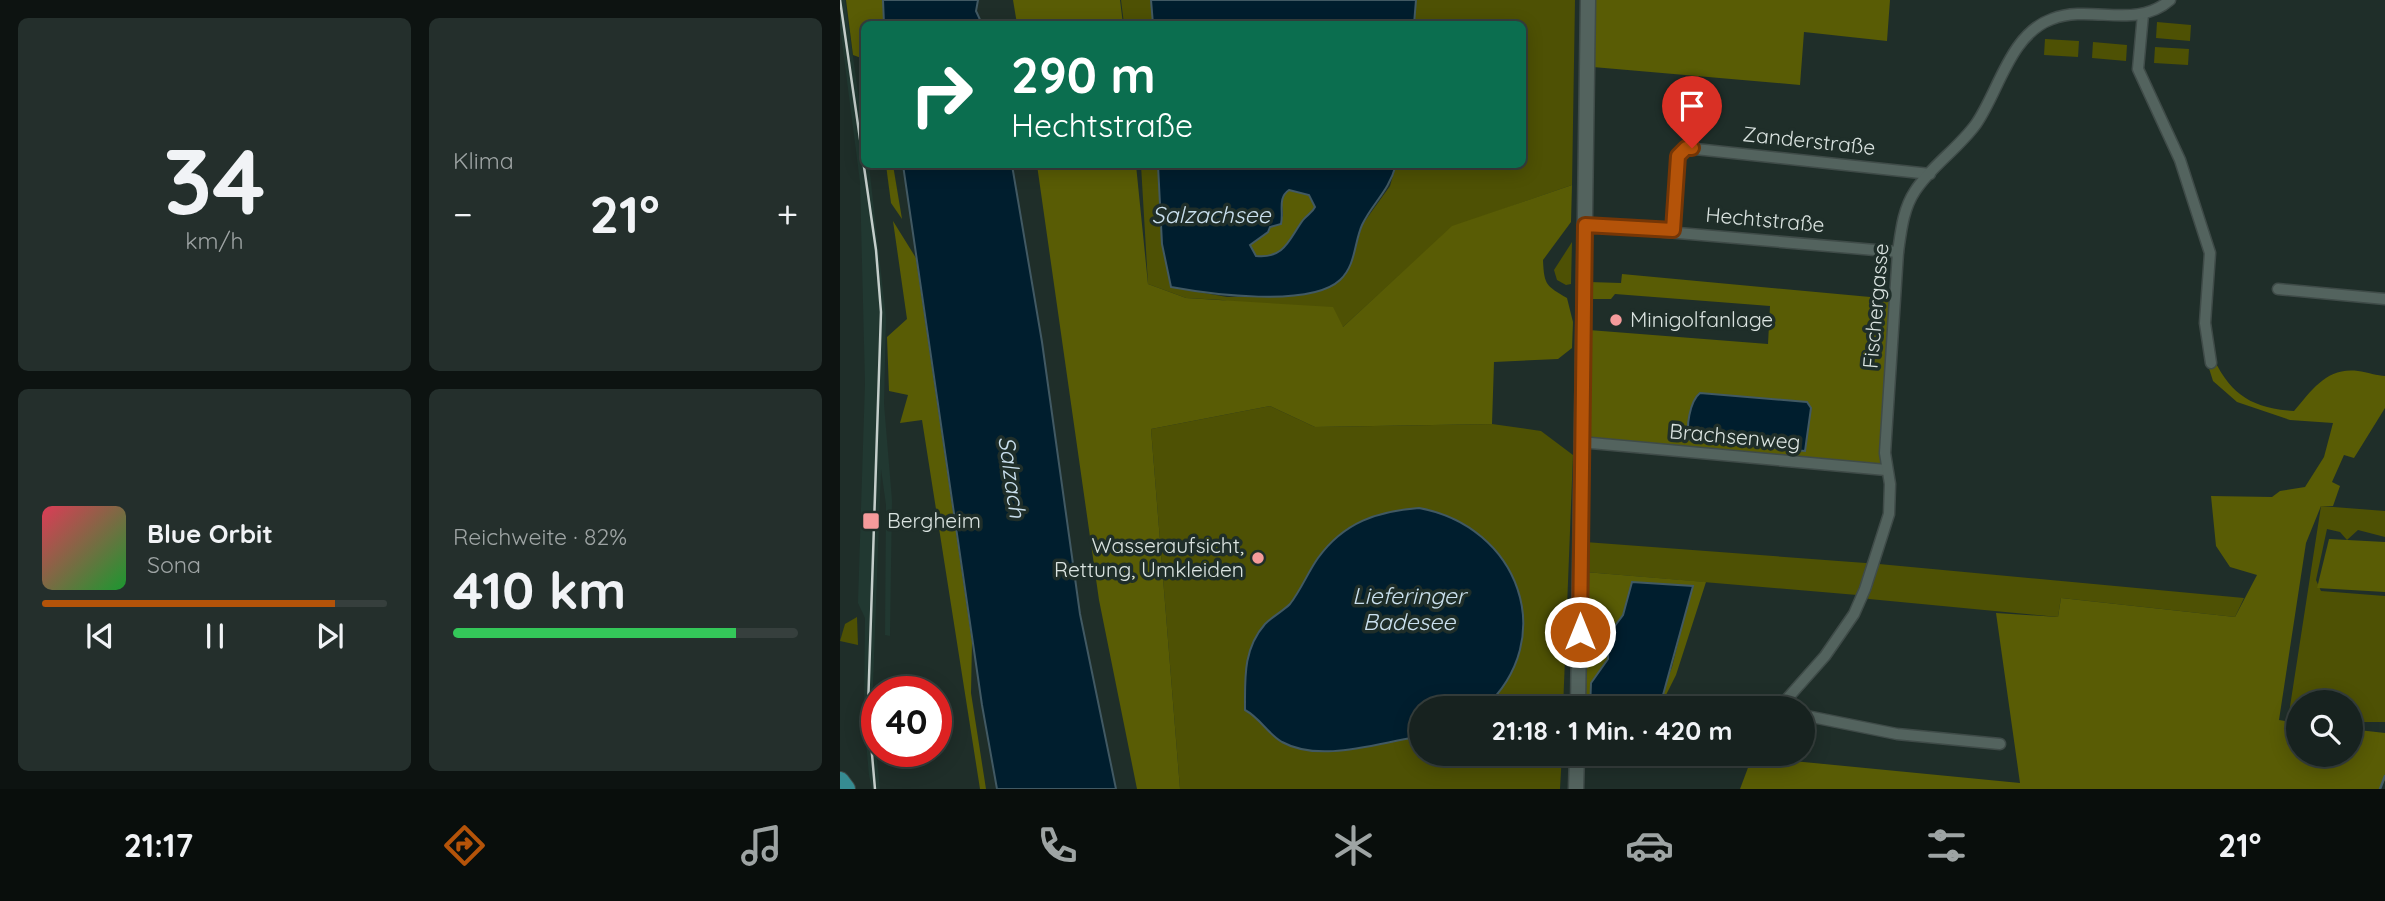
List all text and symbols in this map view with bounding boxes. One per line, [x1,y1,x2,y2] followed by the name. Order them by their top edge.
[1011,44,1156,105] text: 290 m
[896,49,987,140] icon: right
[1662,76,1722,148] pin
[1673,87,1711,125] icon: arrive
[1011,105,1193,145] text: Hechtstraße
[1742,120,1877,160] street label: Zanderstraße
[163,123,266,237] text: 34
[453,146,514,175] text: Klima
[590,181,660,246] text: 21°
[453,190,473,238] text: −
[777,190,798,238] text: +
[1152,200,1271,229] water label: Salzachsee
[1704,201,1826,237] street label: Hechtstraße
[185,226,244,255] text: km/h
[1857,242,1893,370] street label: Fischergasse
[1630,306,1773,332] place label: Minigolfanlage
[1608,312,1624,328] marker: Minigolfanlage
[1668,417,1802,455] street label: Brachsenweg
[992,434,1033,521] water label: Salzach
[887,507,981,533] place label: Bergheim
[861,511,881,531] marker: Bergheim
[147,517,273,550] text: Blue Orbit
[453,522,627,551] text: Reichweite · 82%
[1054,532,1244,582] place label: Wasseraufsicht, Rettung, Umkleiden
[147,550,201,579] text: Sona
[1250,550,1266,566] marker: Wasseraufsicht, Rettung, Umkleiden
[453,557,626,622] text: 410 km
[1352,581,1469,636] water label: Lieferinger Badesee
[1543,595,1617,669] position arrow
[81,617,119,655] icon: previous
[196,617,234,655] icon: pause
[311,617,349,655] icon: next
[861,676,952,767] speed limit sign: 40
[2286,690,2363,767] map controls
[2286,690,2363,767] button: search
[1491,714,1733,747] text: 21:18 · 1 Min. · 420 m
[440,821,489,870] icon: directions
[737,821,786,870] icon: music
[1033,821,1082,870] icon: phone
[1329,821,1378,870] icon: climate
[1625,821,1674,870] icon: car
[1922,821,1971,870] icon: filters
[124,825,193,865] text: 21:17
[2218,825,2261,865] text: 21°

